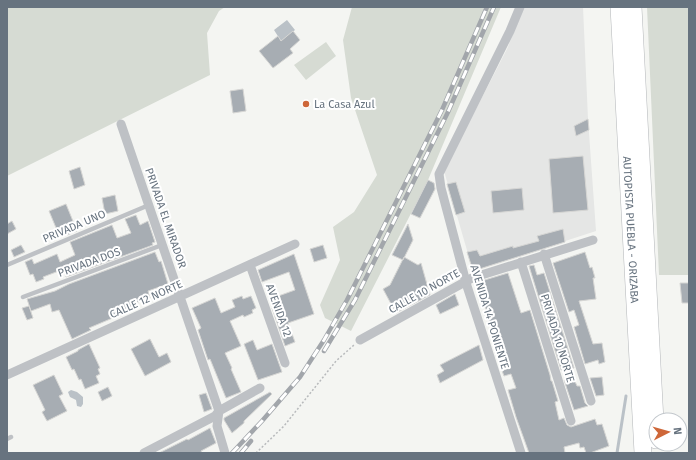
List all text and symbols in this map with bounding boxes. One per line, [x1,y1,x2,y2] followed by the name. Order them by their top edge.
[314,98,375,111] place label: La Casa Azul
[301,99,311,109] marker: La Casa Azul
[620,156,641,304] street label: AUTOPISTA PUEBLA - ORIZABA
[142,166,189,270] street label: PRIVADA EL MIRADOR
[41,207,108,246] street label: PRIVADA UNO
[56,245,122,280] street label: PRIVADA DOS
[467,263,512,371] street label: AVENIDA 14 PONIENTE
[386,267,462,316] street label: CALLE 10 NORTE
[108,278,185,321] street label: CALLE 12 NORTE
[263,282,294,338] street label: AVENIDA 12
[538,292,577,384] street label: PRIVADA 10 NORTE
[648,412,688,452] north arrow
[671,427,684,435] text: N

